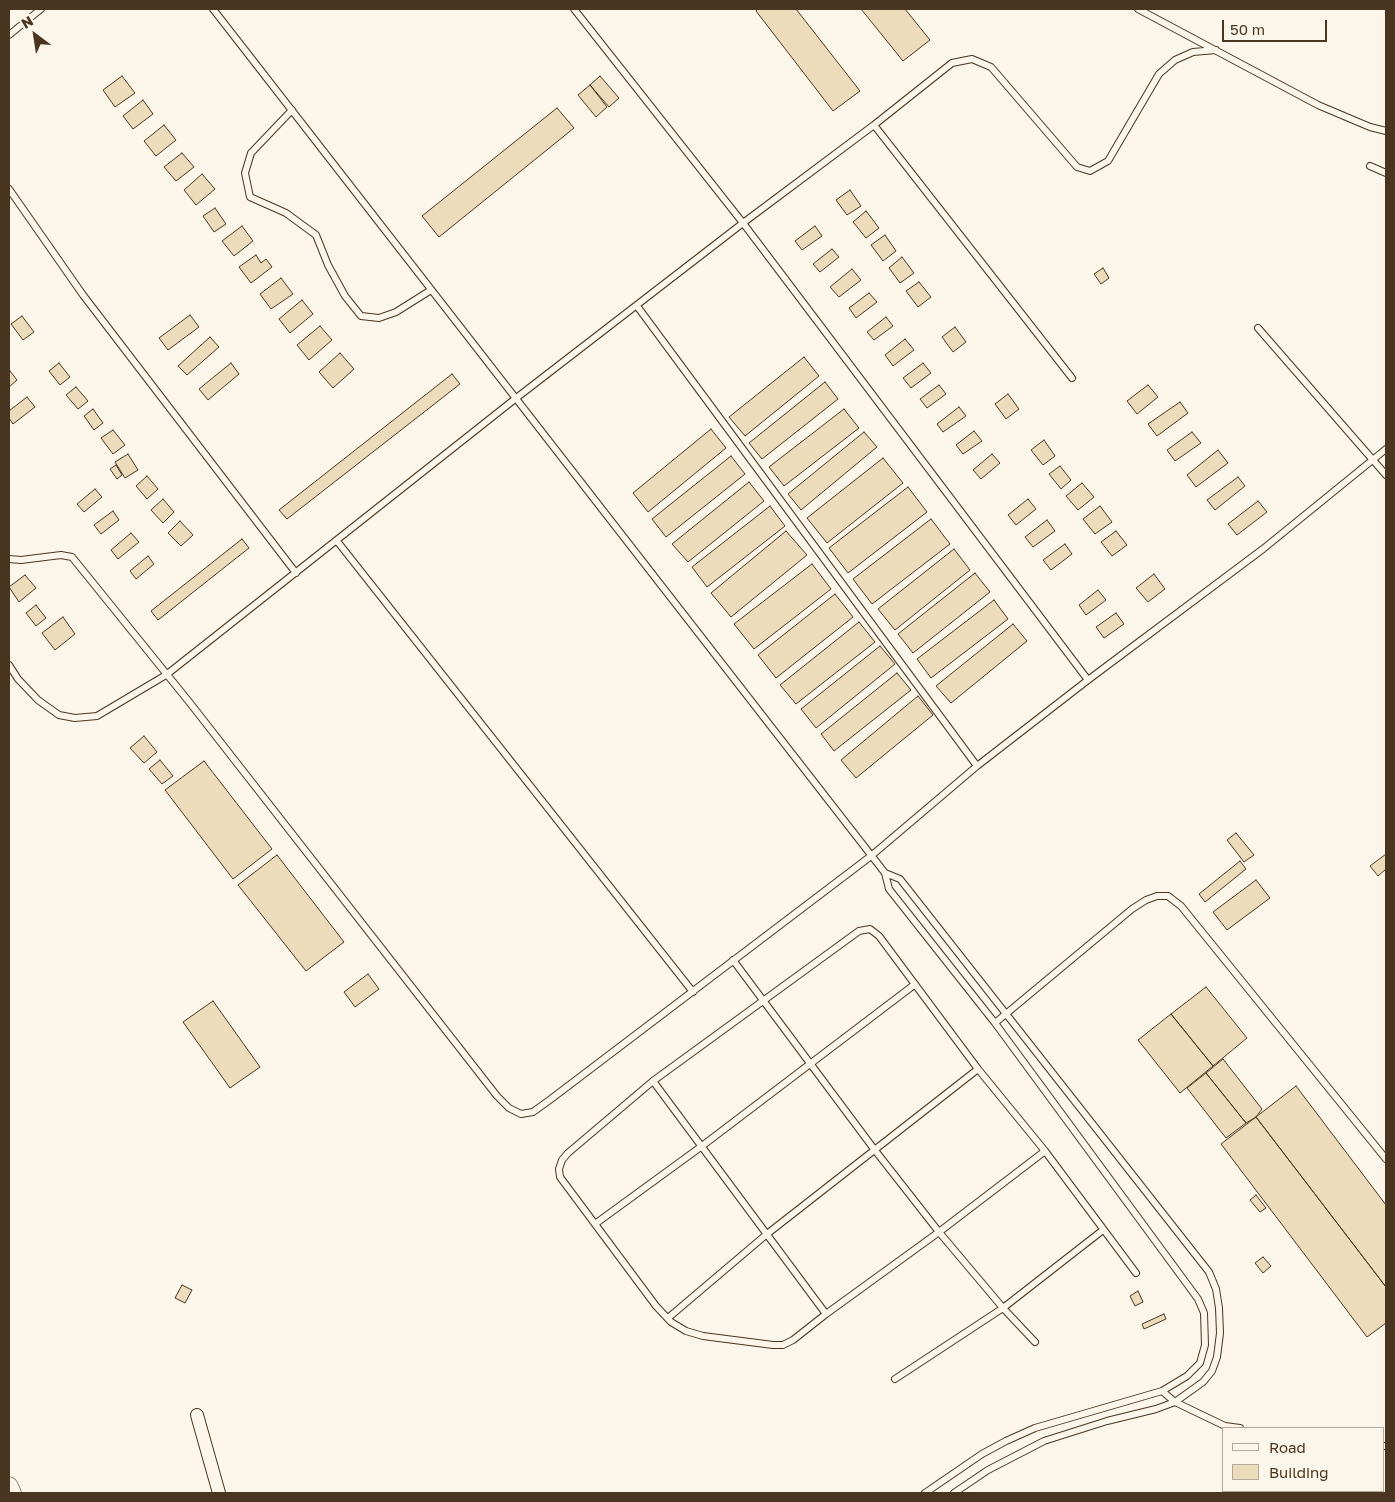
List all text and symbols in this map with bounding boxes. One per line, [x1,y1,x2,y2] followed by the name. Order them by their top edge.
[10,10,60,60] north arrow
[1225,10,1330,42] scale bar
[18,12,36,32] text: N
[1230,20,1265,38] text: 50 m
[1222,1427,1385,1492] legend
[1269,1438,1306,1456] text: Road
[1269,1463,1329,1481] text: Building

